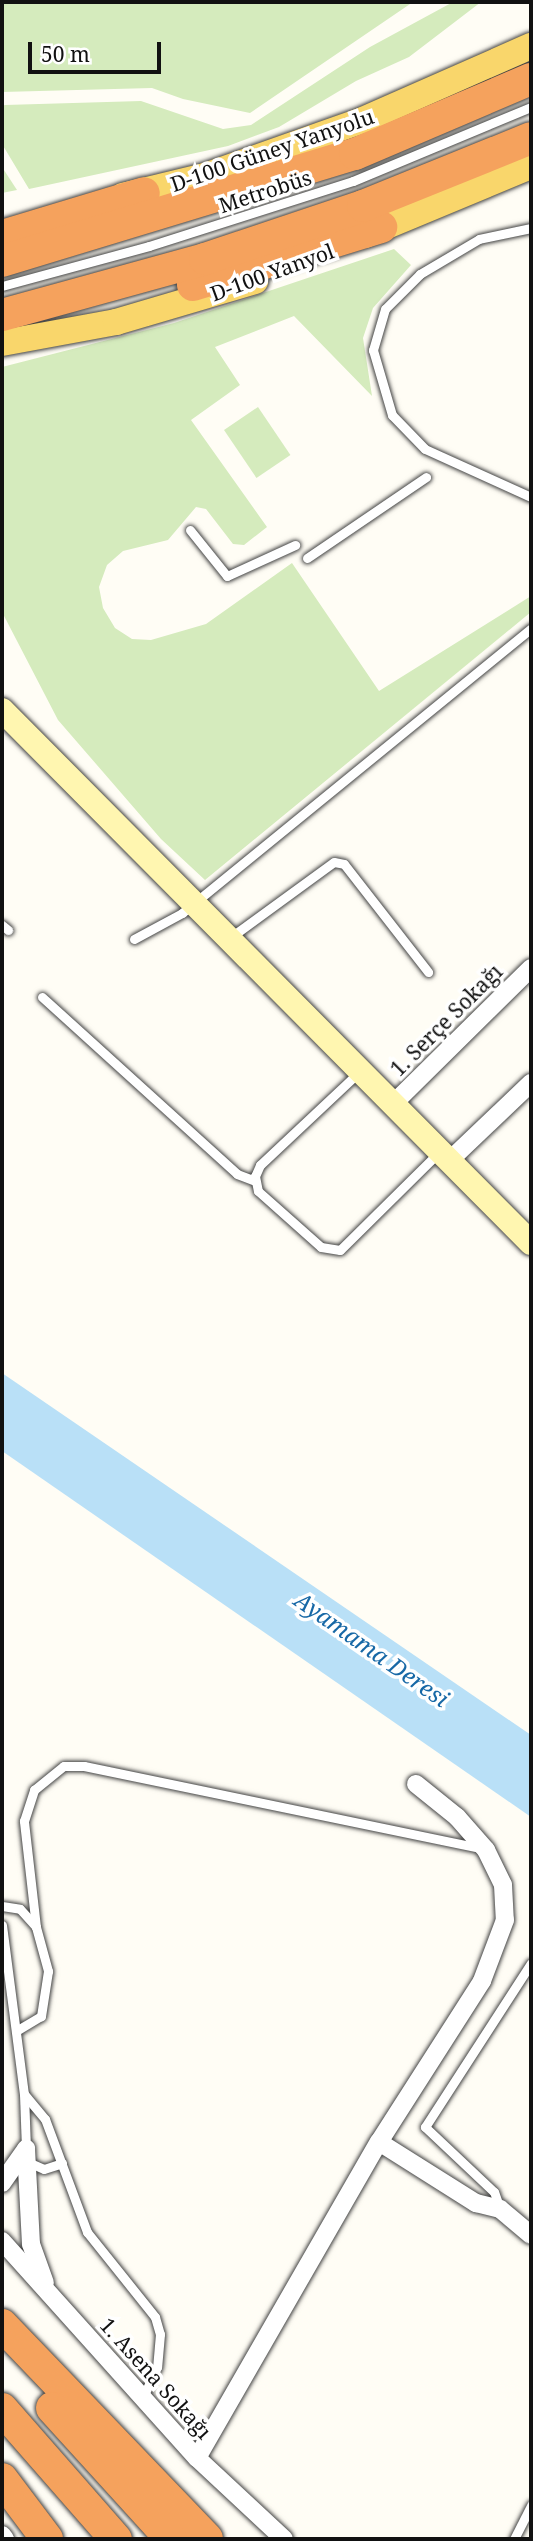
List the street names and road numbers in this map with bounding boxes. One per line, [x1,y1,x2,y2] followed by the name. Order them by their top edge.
[167,103,377,197] street label: D-100 Güney Yanyolu
[215,164,315,218] street label: Metrobüs
[207,238,337,306] street label: D-100 Yanyol
[385,959,507,1081] street label: 1. Serçe Sokağı
[95,2312,217,2444] street label: 1. Asena Sokağı

